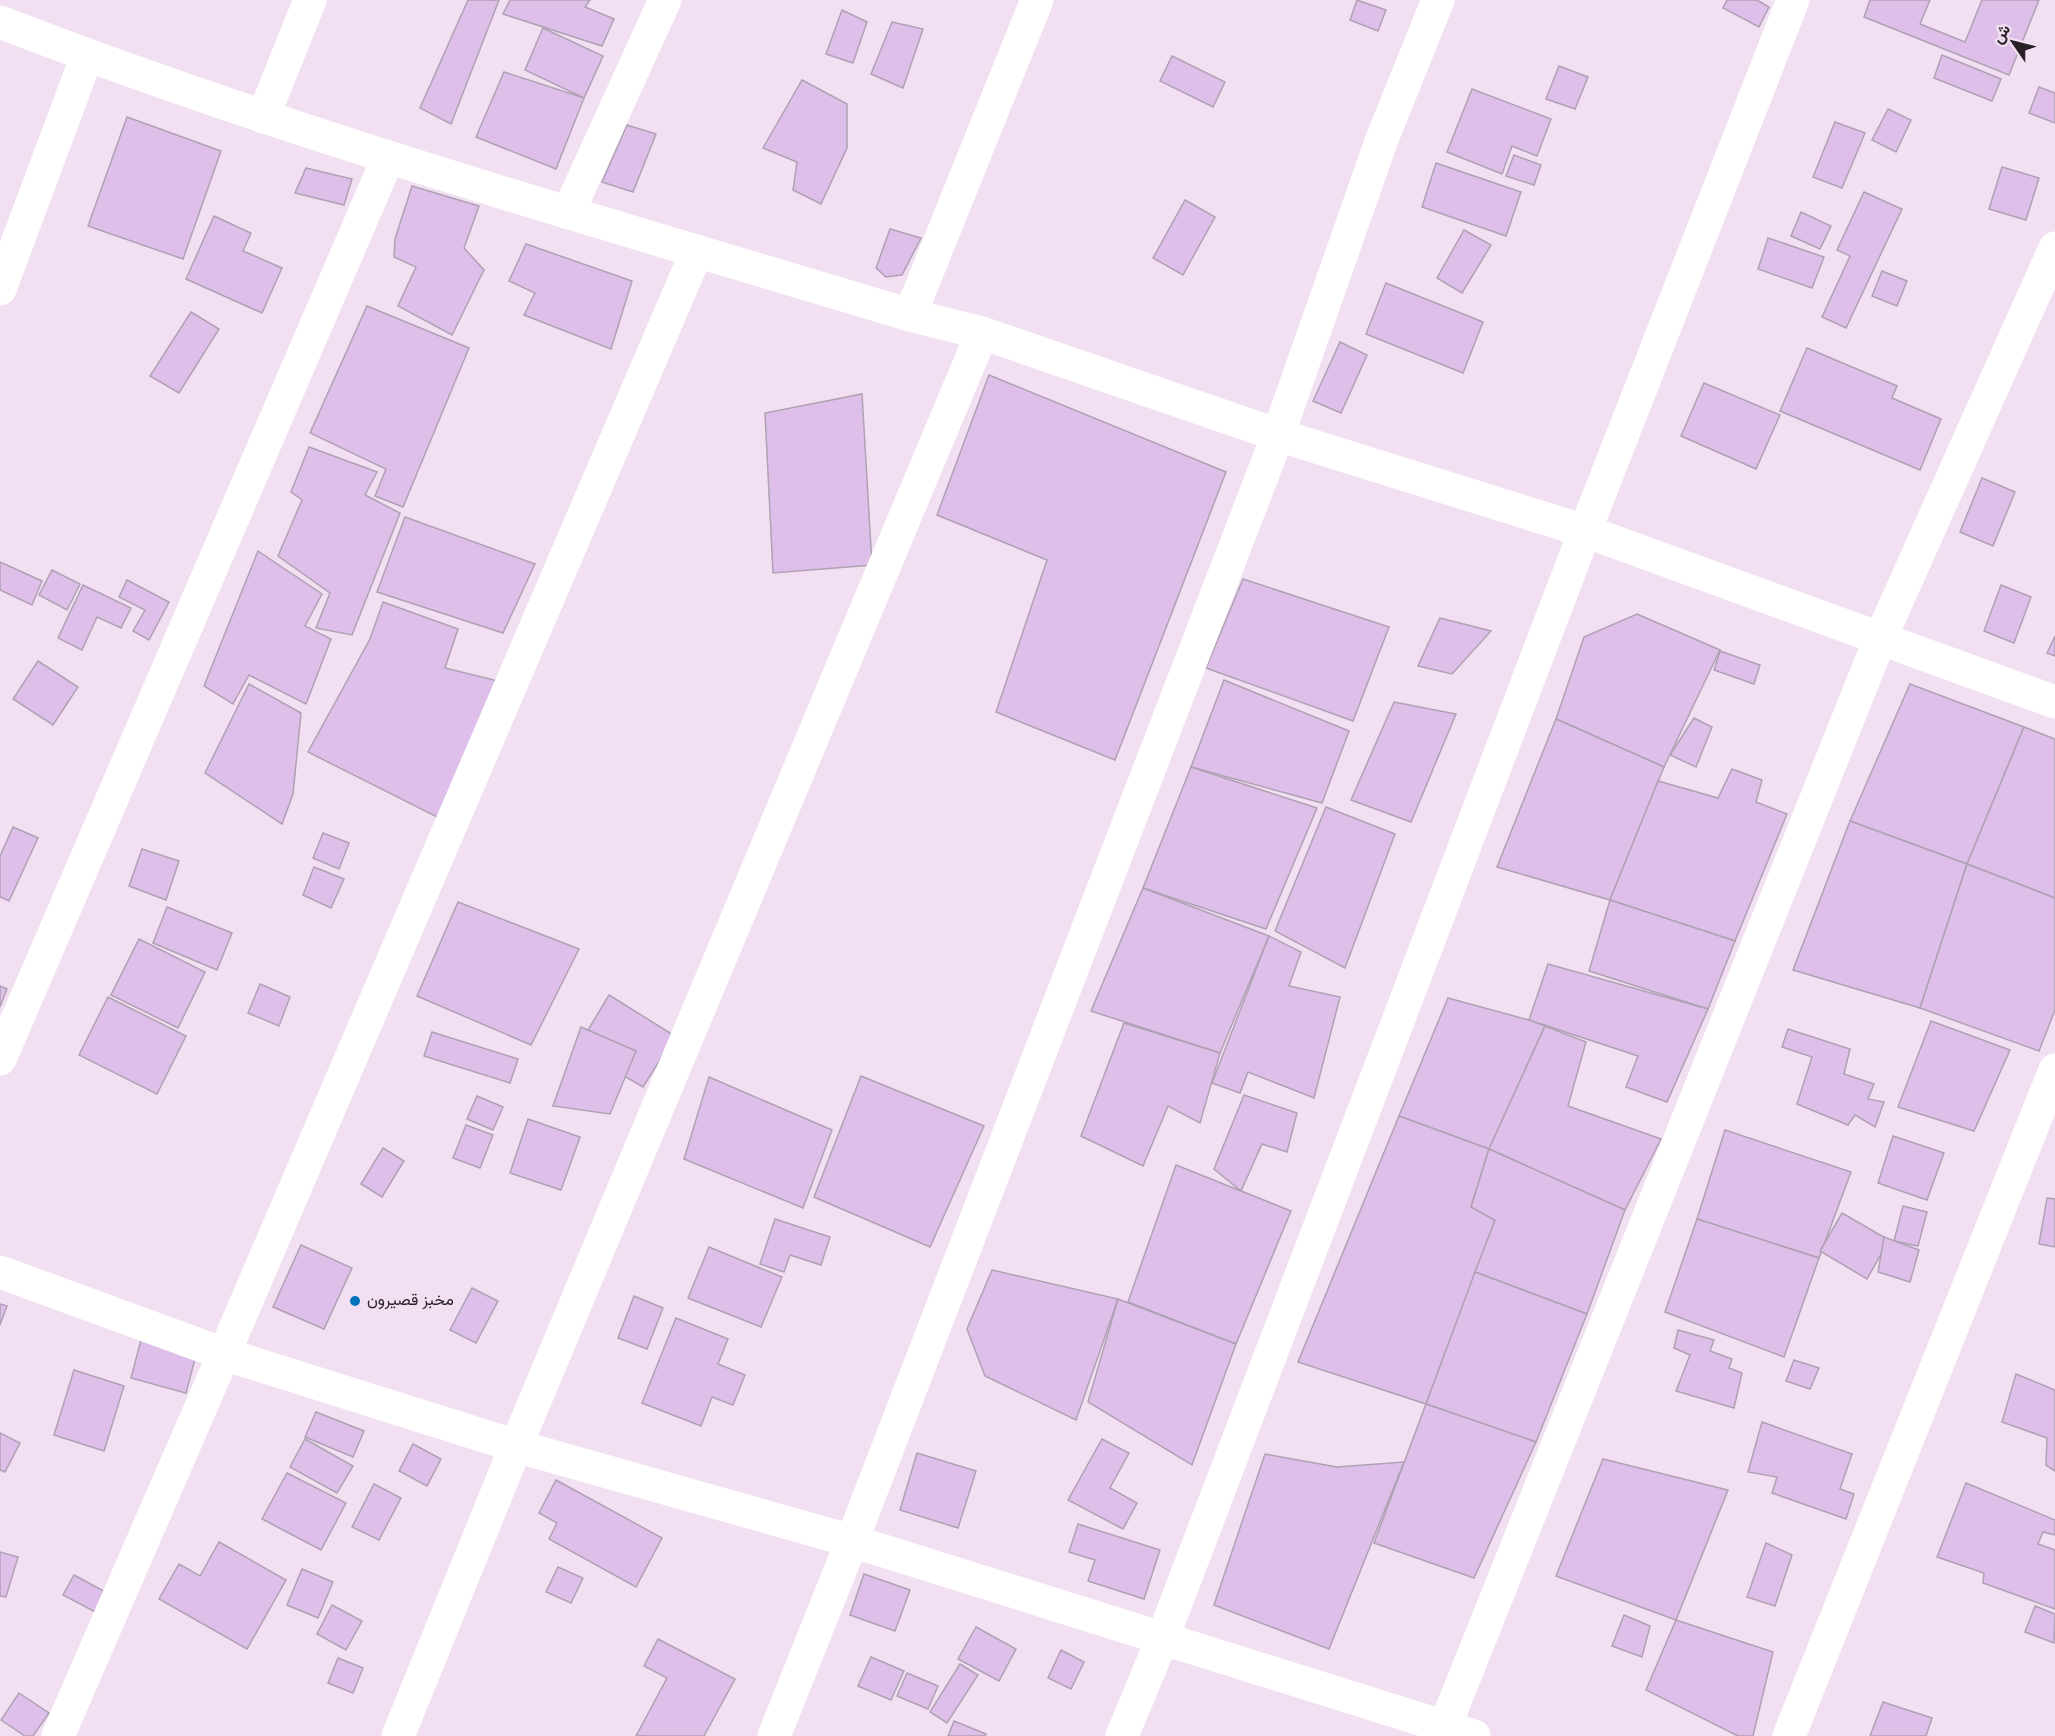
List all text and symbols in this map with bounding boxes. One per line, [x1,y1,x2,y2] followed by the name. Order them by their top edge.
[1983,12,2043,72] north arrow
[1987,20,2019,50] text: ش
[367,1289,454,1314] place label: مخبز قصيرون
[348,1294,362,1308] marker: مخبز قصيرون

